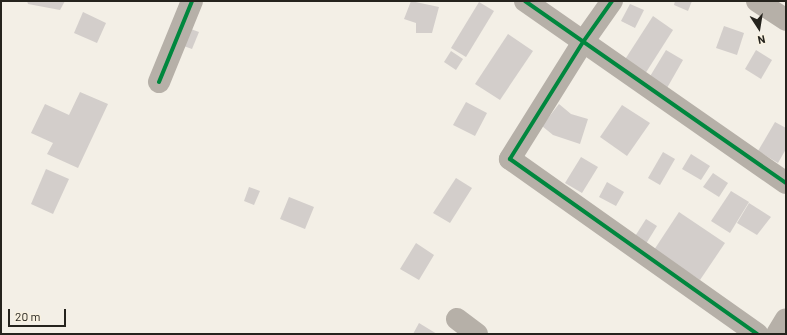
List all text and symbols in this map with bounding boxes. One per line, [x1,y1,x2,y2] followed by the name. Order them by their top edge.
[739,8,779,48] north arrow
[757,33,767,47] text: N
[10,301,68,327] scale bar
[15,309,41,323] text: 20 m

